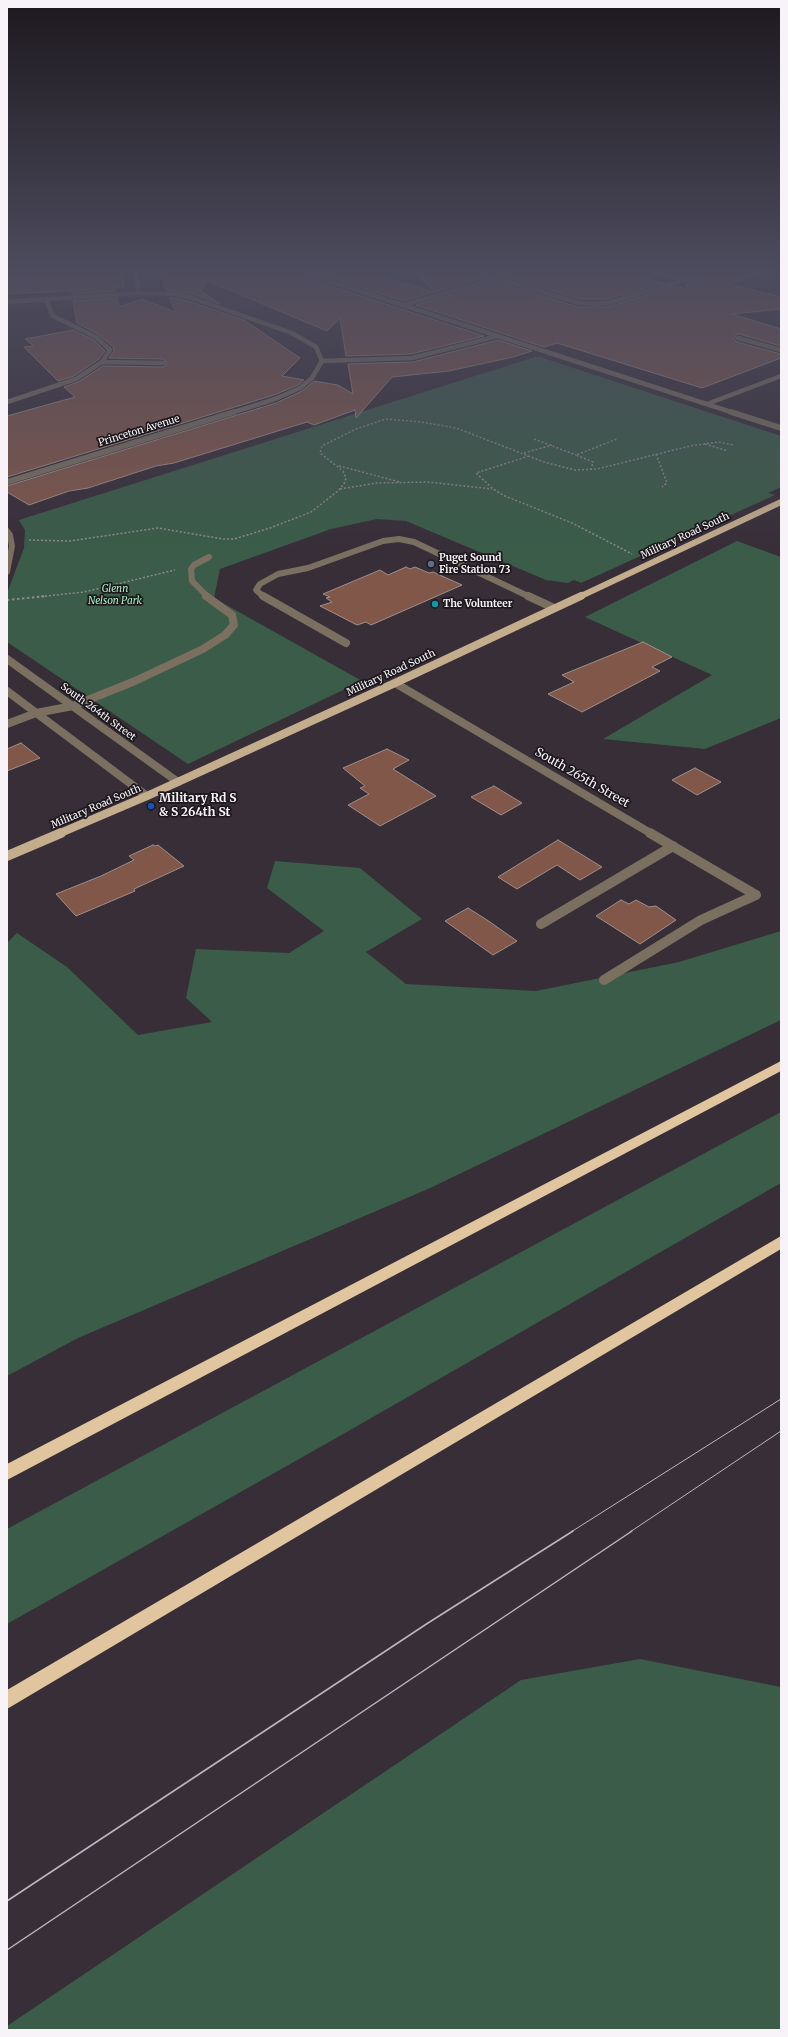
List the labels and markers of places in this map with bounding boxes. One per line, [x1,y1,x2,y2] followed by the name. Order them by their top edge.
[439,552,510,576] place label: Puget Sound Fire Station 73
[426,559,436,569] marker: Puget Sound Fire Station 73
[443,598,512,610] place label: The Volunteer
[430,599,440,609] marker: The Volunteer
[159,792,237,820] place label: Military Rd S & S 264th St
[146,801,156,811] marker: Military Rd S & S 264th St

